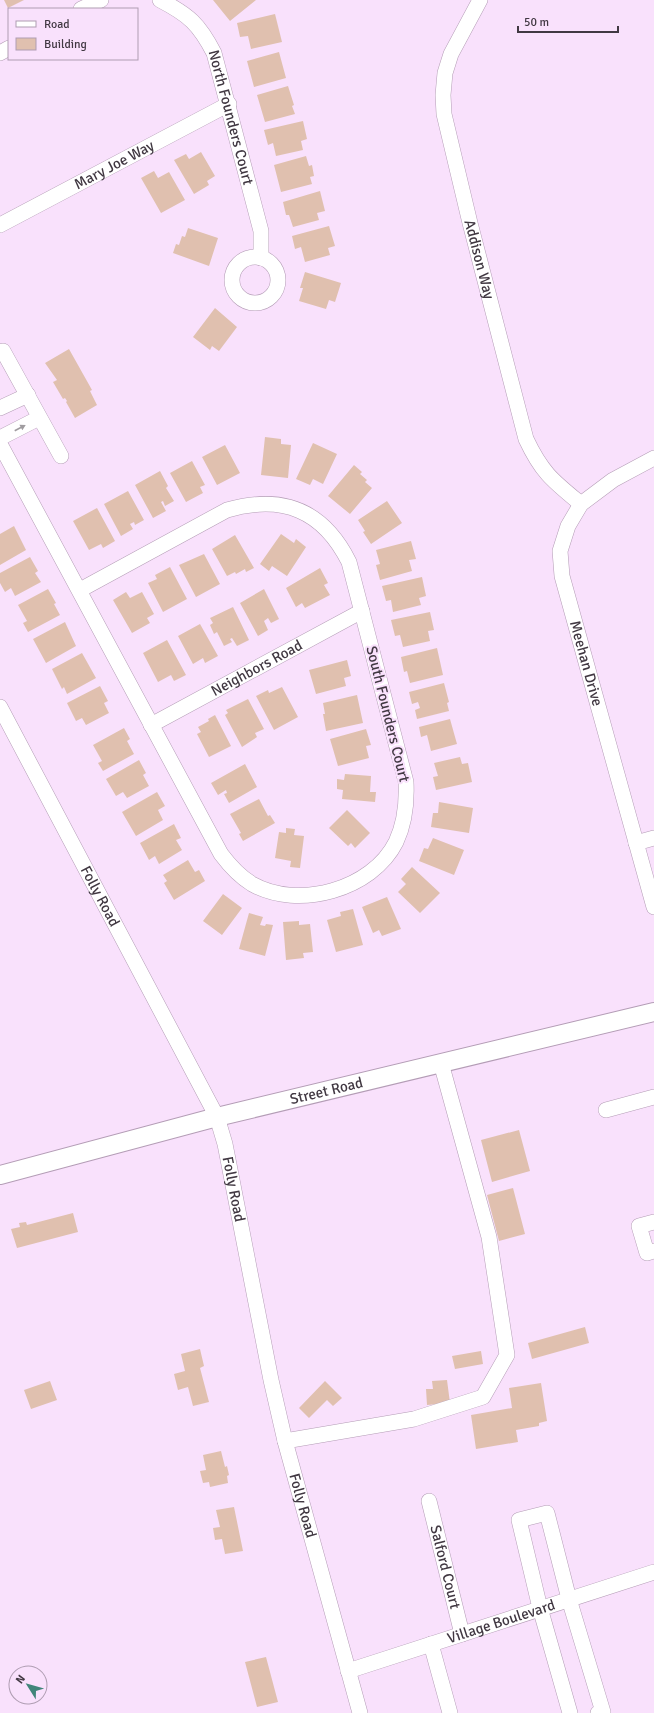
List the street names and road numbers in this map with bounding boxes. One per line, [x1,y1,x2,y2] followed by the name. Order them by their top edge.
[205,48,257,187] street label: North Founders Court
[71,136,157,193] street label: Mary Joe Way
[460,218,498,301] street label: Addison Way
[566,618,607,708] street label: Meehan Drive
[208,636,305,700] street label: Neighbors Road
[362,644,414,784] street label: South Founders Court
[77,863,124,930] street label: Folly Road
[288,1073,365,1108] street label: Street Road
[219,1155,249,1223] street label: Folly Road
[285,1471,320,1540] street label: Folly Road
[426,1523,464,1611] street label: Salford Court
[445,1596,557,1647] street label: Village Boulevard

